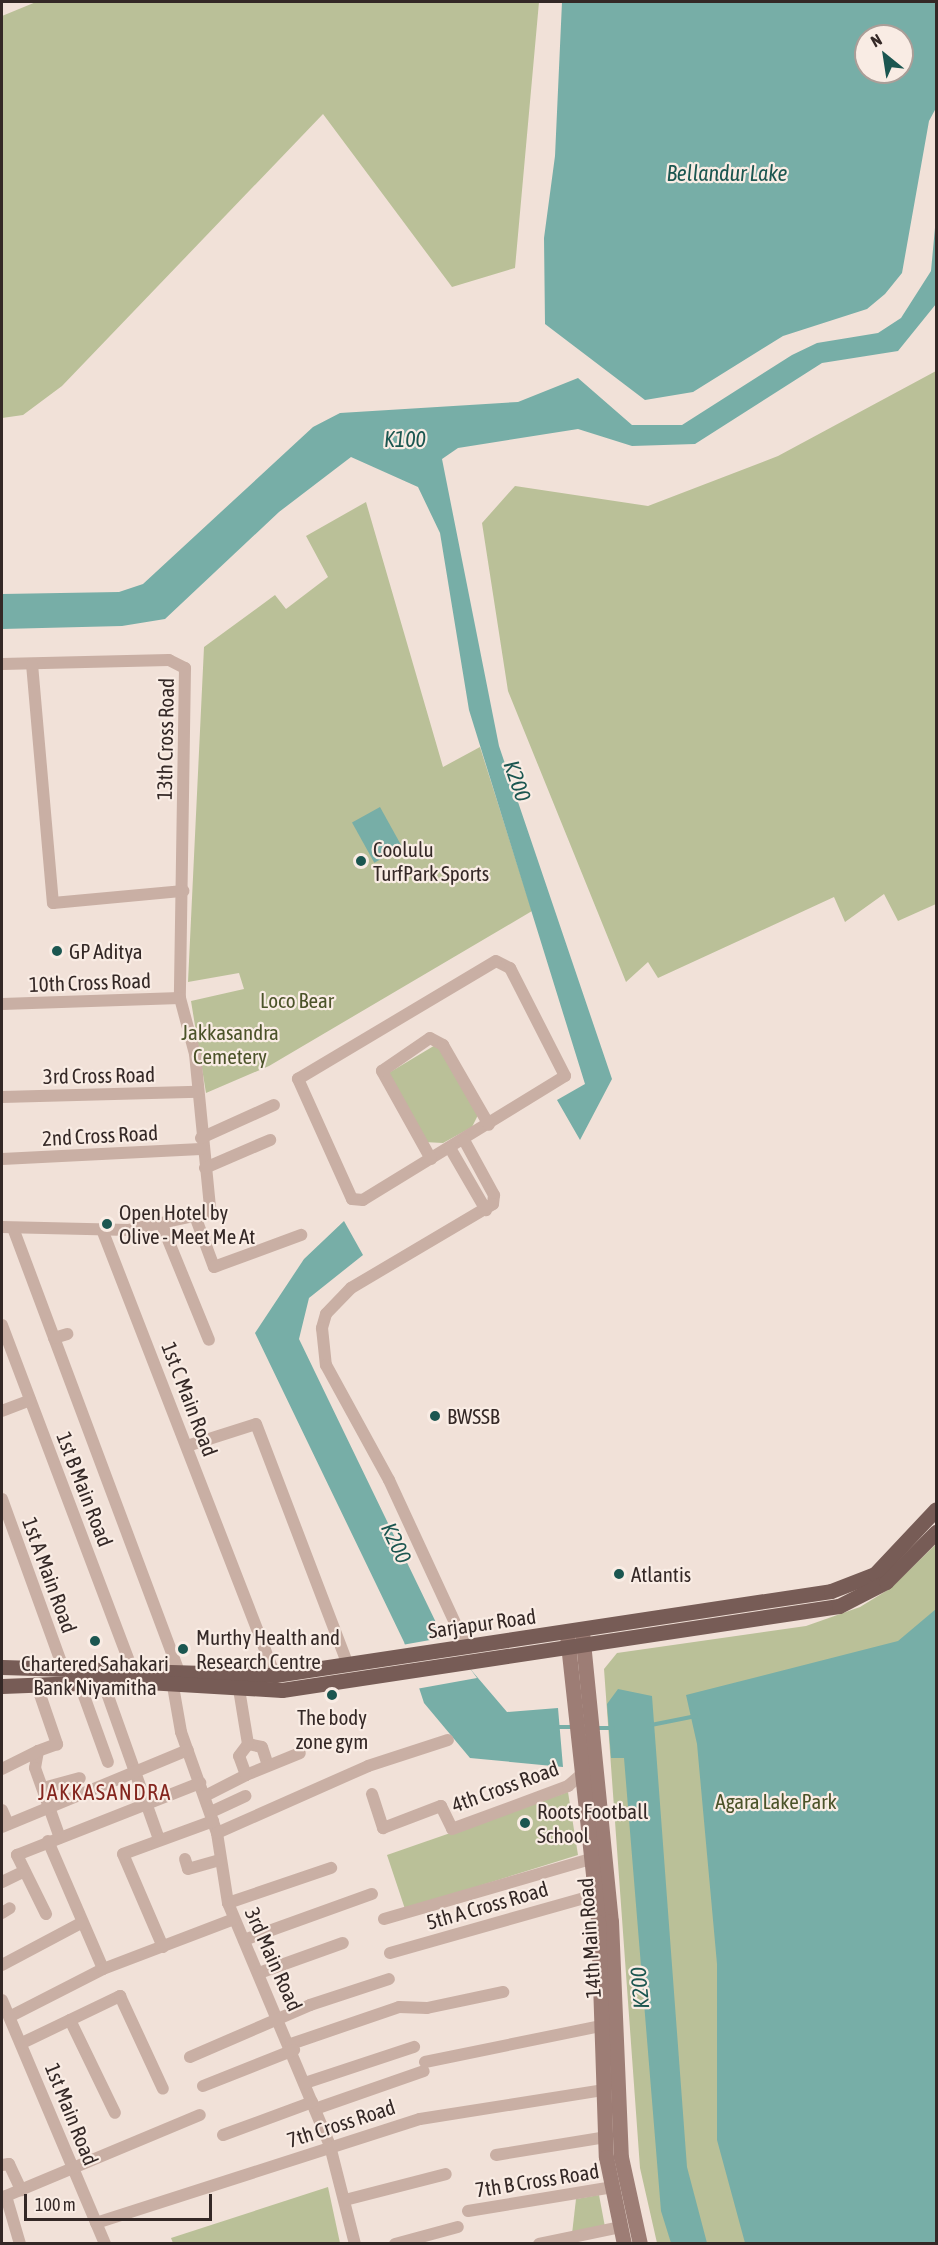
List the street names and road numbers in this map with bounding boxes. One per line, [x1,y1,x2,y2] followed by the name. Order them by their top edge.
[151,678,179,800] street label: 13th Cross Road
[29,967,151,997] street label: 10th Cross Road
[43,1061,155,1089] street label: 3rd Cross Road
[41,1119,159,1151] street label: 2nd Cross Road
[157,1338,223,1460] street label: 1st C Main Road
[52,1428,118,1550] street label: 1st B Main Road
[17,1514,83,1636] street label: 1st A Main Road
[426,1603,538,1643] street label: Sarjapur Road
[448,1755,562,1817] street label: 4th Cross Road
[423,1876,551,1934] street label: 5th A Cross Road
[572,1877,606,1999] street label: 14th Main Road
[240,1903,308,2015] street label: 3rd Main Road
[40,2059,104,2169] street label: 1st Main Road
[284,2094,398,2152] street label: 7th Cross Road
[473,2158,601,2202] street label: 7th B Cross Road

